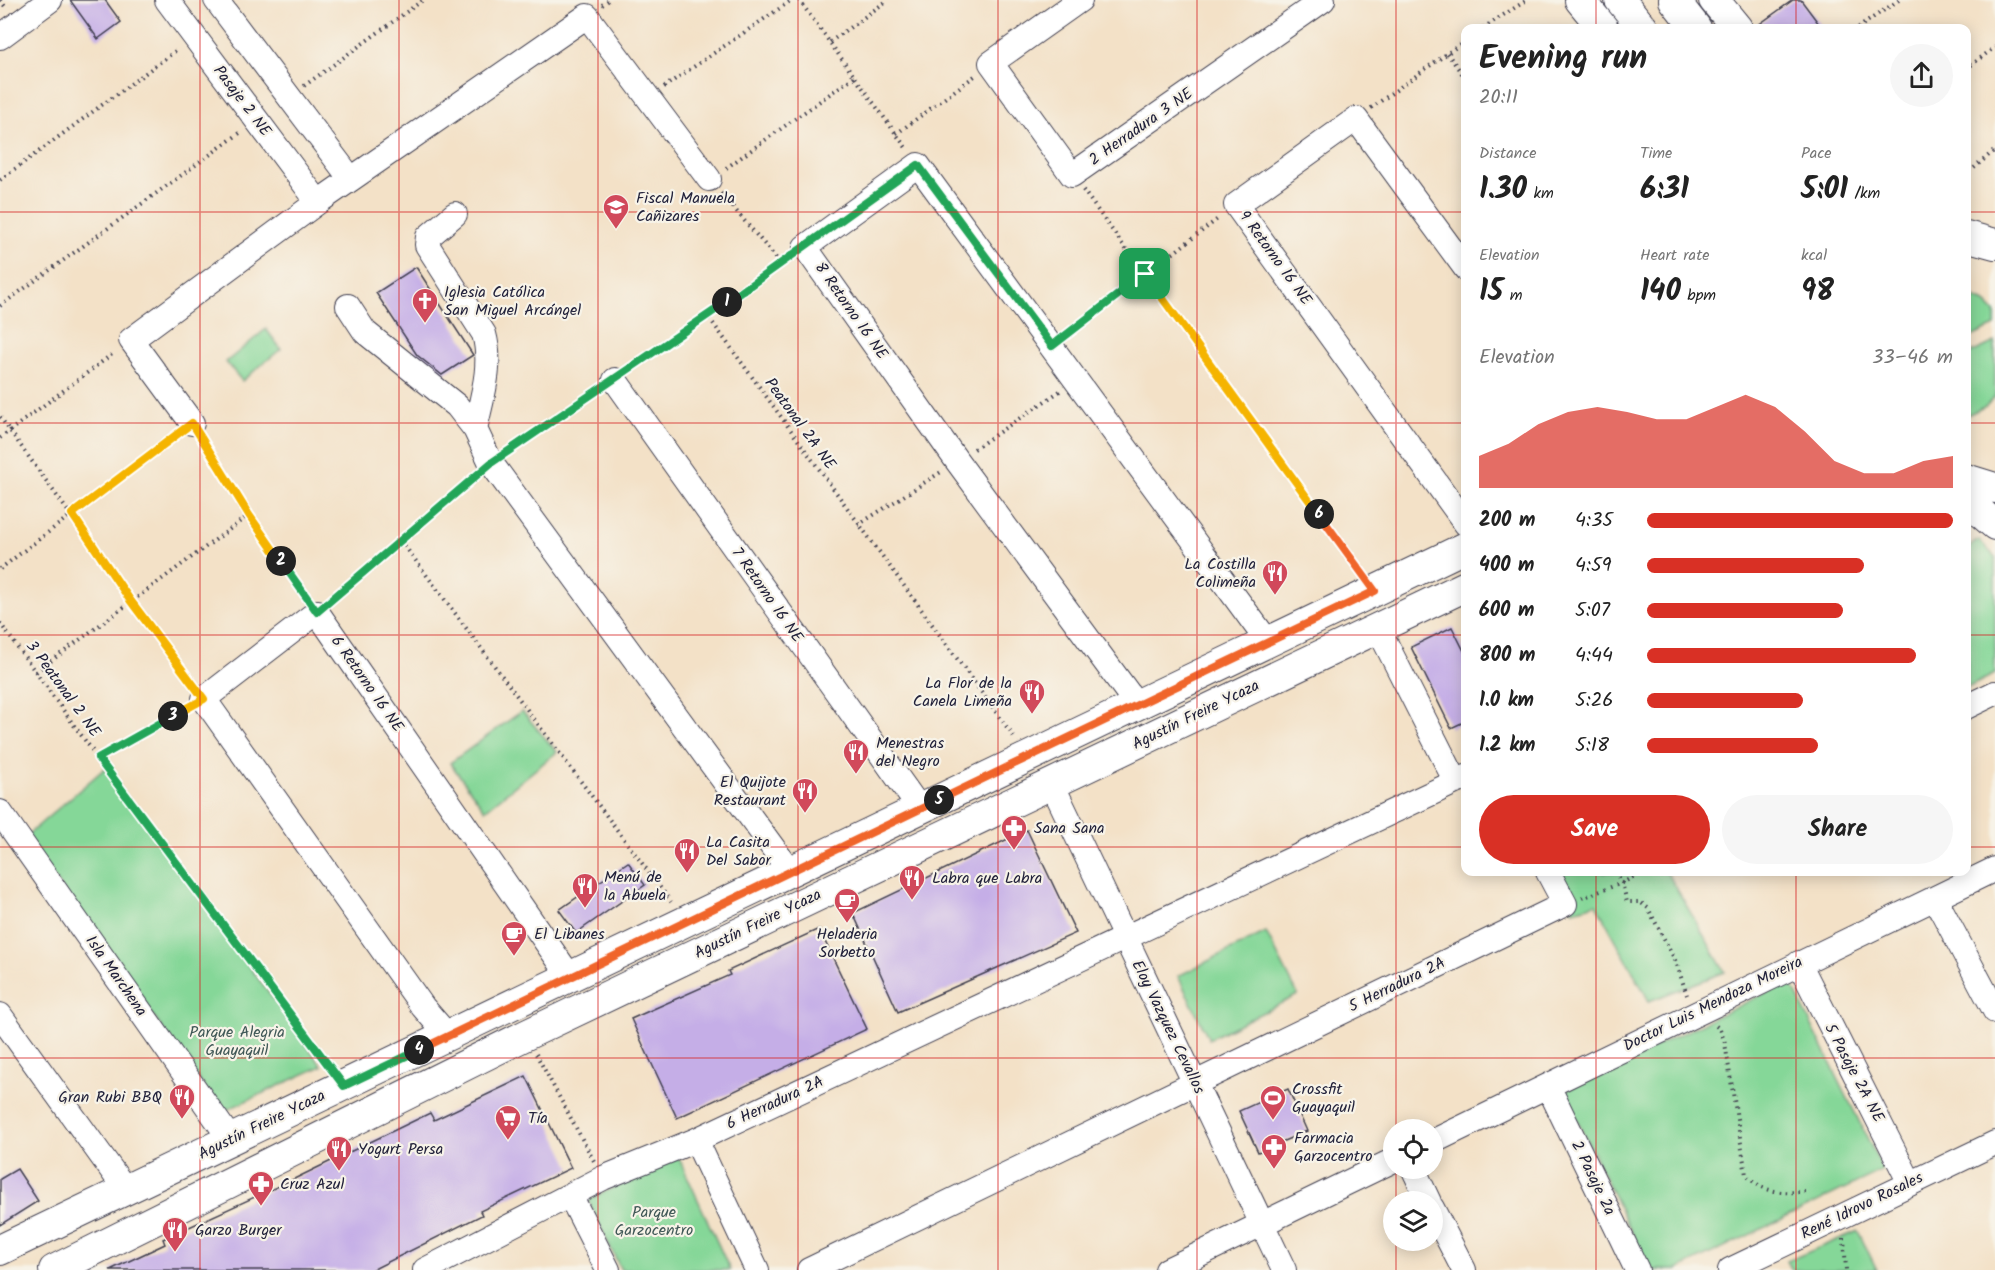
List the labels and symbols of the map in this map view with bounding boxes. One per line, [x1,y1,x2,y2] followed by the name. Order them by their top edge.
[207,60,278,143] street label: Pasaje 2 NE
[1084,81,1199,172] street label: 2 Herradura 3 NE
[636,186,735,229] place label: Fiscal Manuela Cañizares
[601,192,631,230] school or university icon: Fiscal Manuela Cañizares
[1232,205,1318,311] street label: 9 Retorno 16 NE
[1119,248,1170,299] pin
[808,257,894,365] street label: 8 Retorno 16 NE
[444,280,581,323] place label: Iglesia Católica San Miguel Arcángel
[410,286,440,324] church icon: Iglesia Católica San Miguel Arcángel
[712,287,742,317] pin: 1
[758,373,842,476] street label: Peatonal 2A NE
[1304,499,1334,529] pin: 6
[725,542,810,648] street label: 7 Retorno 16 NE
[266,546,296,576] pin: 2
[1184,552,1256,595] place label: La Costilla Colimeña
[1260,558,1290,596] restaurant icon: La Costilla Colimeña
[324,630,410,738] street label: 6 Retorno 16 NE
[19,635,107,743] street label: 3 Peatonal 2 NE
[913,671,1012,714] place label: La Flor de la Canela Limeña
[1128,673,1264,757] street label: Agustín Freire Ycaza
[1017,677,1047,715] restaurant icon: La Flor de la Canela Limeña
[158,701,188,731] pin: 3
[876,731,944,774] place label: Menestras del Negro
[841,737,871,775] restaurant icon: Menestras del Negro
[714,770,787,813] place label: El Quijote Restaurant
[790,776,820,814] restaurant icon: El Quijote Restaurant
[924,785,954,815] pin: 5
[999,813,1029,851] pharmacy icon: Sana Sana
[1034,816,1104,841] place label: Sana Sana
[706,830,773,873] place label: La Casita Del Sabor
[672,836,702,874] restaurant icon: La Casita Del Sabor
[897,863,927,901] restaurant icon: Labra que Labra
[604,865,666,908] place label: Menú de la Abuela
[932,866,1042,891] place label: Labra que Labra
[570,871,600,909] restaurant icon: Menú de la Abuela
[690,882,826,966] street label: Agustín Freire Ycaza
[832,886,862,924] cafe icon: Heladeria Sorbetto
[499,919,529,957] cafe icon: El Libanes
[534,922,605,947] place label: El Libanes
[816,922,878,965] place label: Heladeria Sorbetto
[79,930,153,1022] street label: Isla Marchena
[1619,950,1807,1058] street label: Doctor Luis Mendoza Moreira
[1344,951,1450,1019] street label: 5 Herradura 2A
[1125,956,1211,1098] street label: Eloy Vazquez Cevallos
[1817,1019,1891,1127] street label: 5 Pasaje 2A NE
[189,1020,285,1063] park label: Parque Alegria Guayaquil
[404,1035,434,1065] pin: 4
[722,1069,828,1137] street label: 6 Herradura 2A
[1292,1077,1355,1120] place label: Crossfit Guayaquil
[167,1082,197,1120] restaurant icon: Gran Rubi BBQ
[194,1083,330,1167] street label: Agustín Freire Ycaza
[1258,1083,1288,1121] sports icon: Crossfit Guayaquil
[58,1085,162,1110] place label: Gran Rubi BBQ
[493,1103,523,1141] supermarket icon: Tía
[528,1106,548,1131] place label: Tía
[1294,1126,1372,1169] place label: Farmacia Garzocentro
[1259,1132,1289,1170] pharmacy icon: Farmacia Garzocentro
[324,1134,354,1172] restaurant icon: Yogurt Persa
[1564,1136,1622,1220] street label: 2 Pasaje 2a
[358,1137,443,1162] place label: Yogurt Persa
[1797,1165,1928,1246] street label: René Idrovo Rosales
[246,1169,276,1207] pharmacy icon: Cruz Azul
[280,1172,344,1197] place label: Cruz Azul
[615,1200,693,1243] park label: Parque Garzocentro
[160,1215,190,1253] restaurant icon: Garzo Burger
[195,1218,283,1243] place label: Garzo Burger

